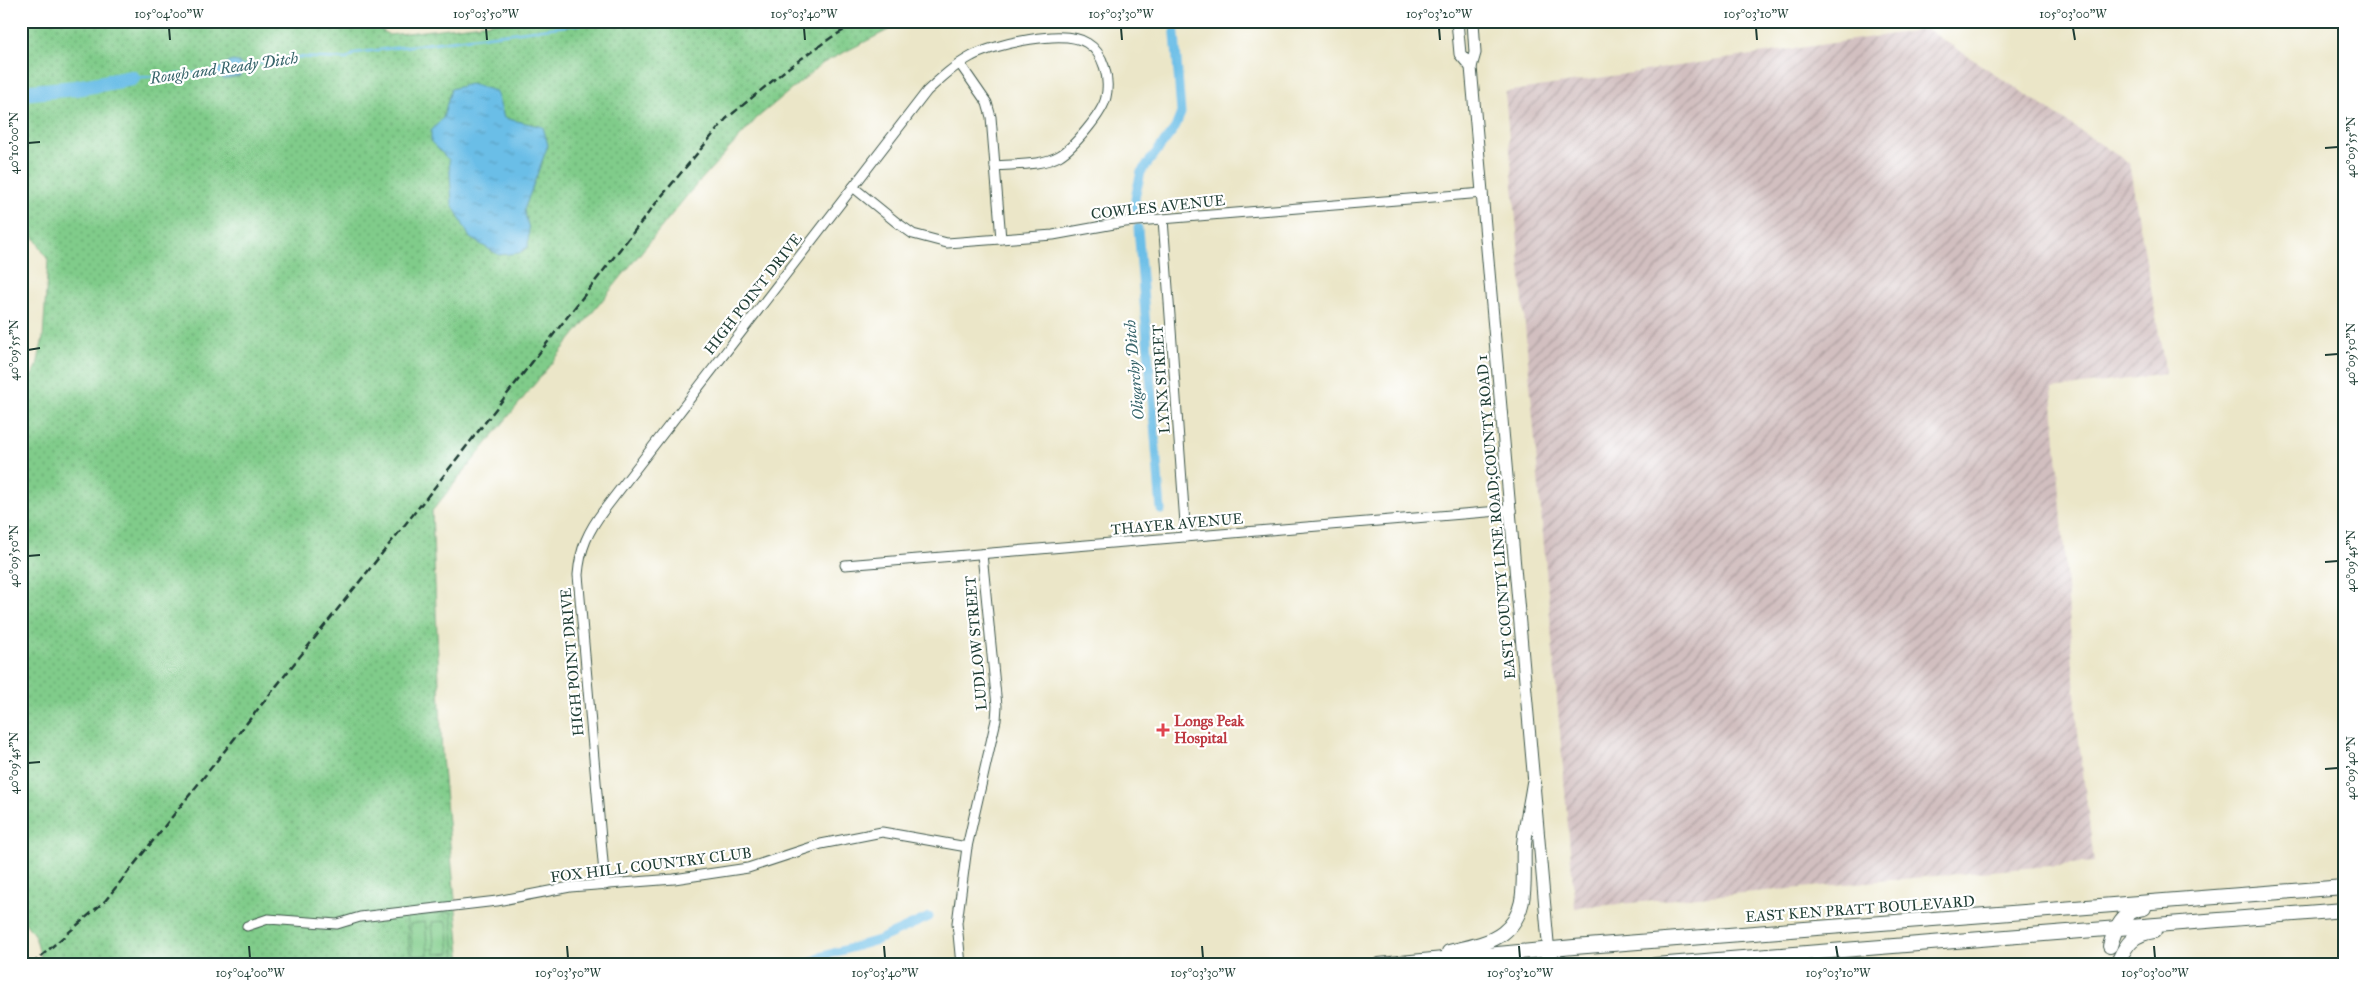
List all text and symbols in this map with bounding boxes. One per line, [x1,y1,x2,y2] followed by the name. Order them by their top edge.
[134,7,204,21] text: 105°04'00"W
[453,7,520,21] text: 105°03'50"W
[770,7,838,21] text: 105°03'40"W
[1088,7,1154,21] text: 105°03'30"W
[1406,7,1473,21] text: 105°03'20"W
[1723,7,1789,21] text: 105°03'10"W
[2039,7,2107,21] text: 105°03'00"W
[148,48,300,88] water label: Rough and Ready Ditch
[7,112,21,174] text: 40°10'00"N
[2344,116,2358,178] text: 40°09'55"N
[1090,191,1226,223] street label: COWLES AVENUE
[700,230,806,358] street label: HIGH POINT DRIVE
[7,319,21,381] text: 40°09'55"N
[1120,319,1148,421] water label: Oligarchy Ditch
[2344,323,2358,385] text: 40°09'50"N
[1148,324,1174,434] street label: LYNX STREET
[1473,354,1519,680] street label: EAST COUNTY LINE ROAD;COUNTY ROAD 1
[1110,509,1244,539] street label: THAYER AVENUE
[7,525,21,587] text: 40°09'50"N
[2344,530,2358,592] text: 40°09'45"N
[961,575,991,711] street label: LUDLOW STREET
[557,587,587,737] street label: HIGH POINT DRIVE
[1174,712,1245,748] place label: Longs Peak Hospital
[1156,723,1170,737] marker: Longs Peak Hospital
[7,732,21,794] text: 40°09'45"N
[2344,736,2358,800] text: 40°09'40"N
[549,844,753,886] street label: FOX HILL COUNTRY CLUB
[1745,892,1975,926] street label: EAST KEN PRATT BOULEVARD
[215,966,285,980] text: 105°04'00"W
[535,966,602,980] text: 105°03'50"W
[851,966,919,980] text: 105°03'40"W
[1170,966,1236,980] text: 105°03'30"W
[1487,966,1554,980] text: 105°03'20"W
[1805,966,1871,980] text: 105°03'10"W
[2121,966,2189,980] text: 105°03'00"W

